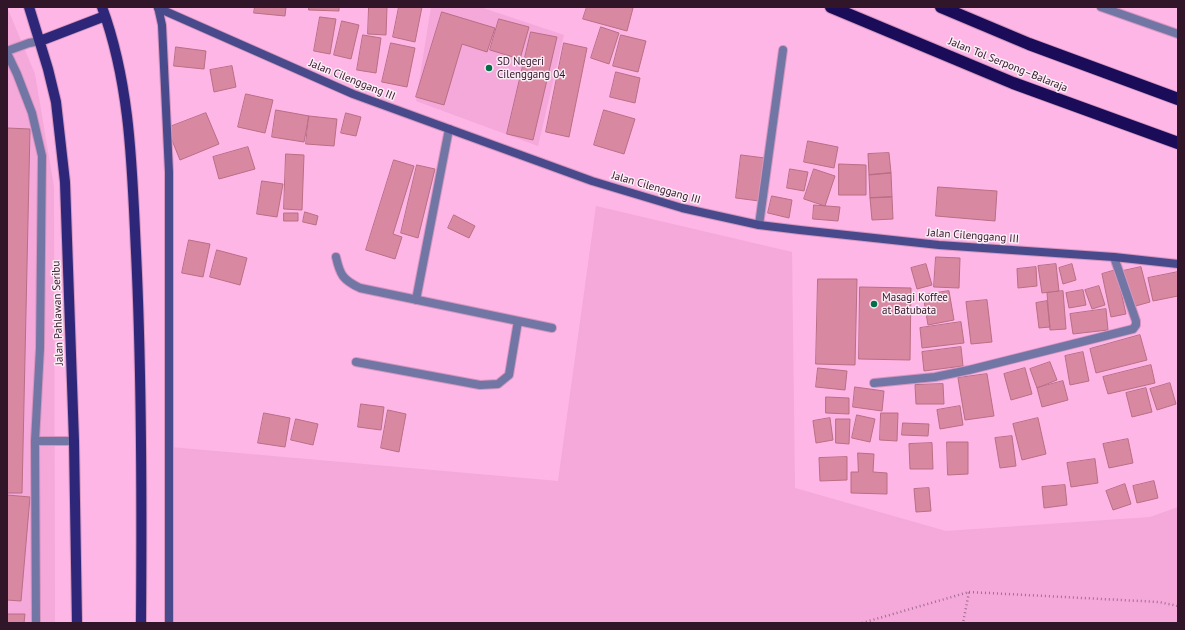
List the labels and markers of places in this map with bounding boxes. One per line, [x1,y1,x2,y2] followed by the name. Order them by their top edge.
[497,55,565,81] place label: SD Negeri Cilenggang 04
[484,63,494,73] marker: SD Negeri Cilenggang 04
[882,291,948,317] place label: Masagi Koffee at Batubata
[869,299,879,309] marker: Masagi Koffee at Batubata

